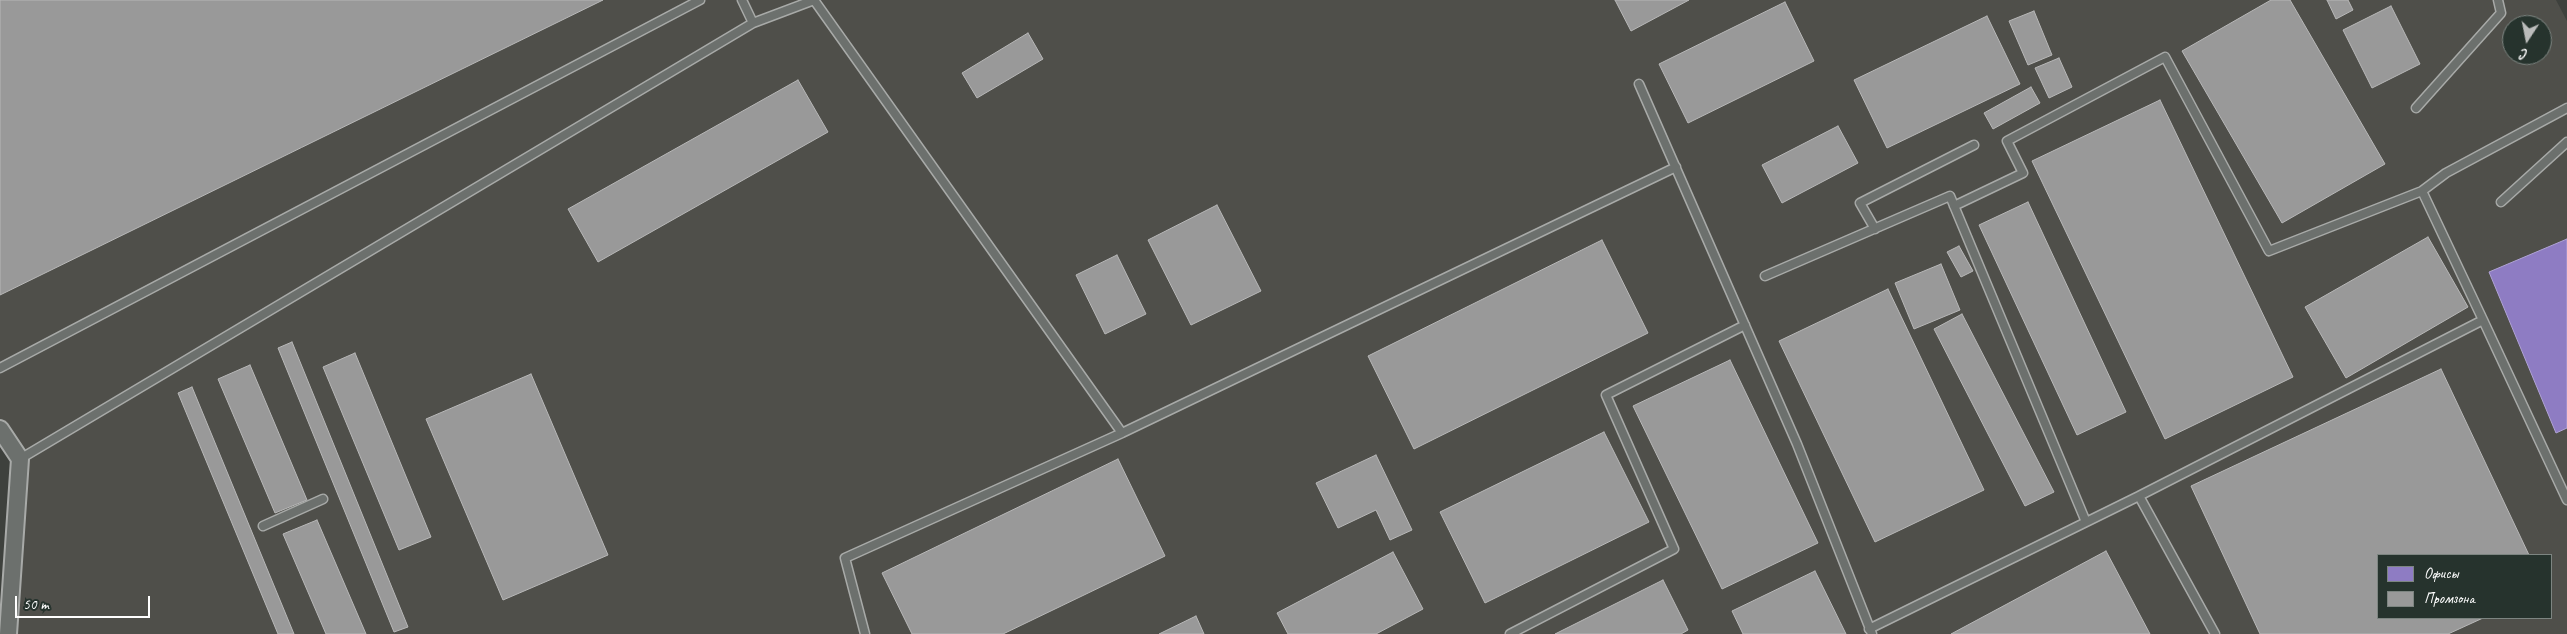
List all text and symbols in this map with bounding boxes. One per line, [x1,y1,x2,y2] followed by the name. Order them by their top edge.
[2502,15,2552,65] north arrow
[2519,45,2529,63] text: С
[2377,554,2552,619] legend
[2424,564,2458,583] text: Офисы
[18,586,152,618] scale bar
[2424,589,2475,608] text: Промзона
[23,595,49,614] text: 50 m

